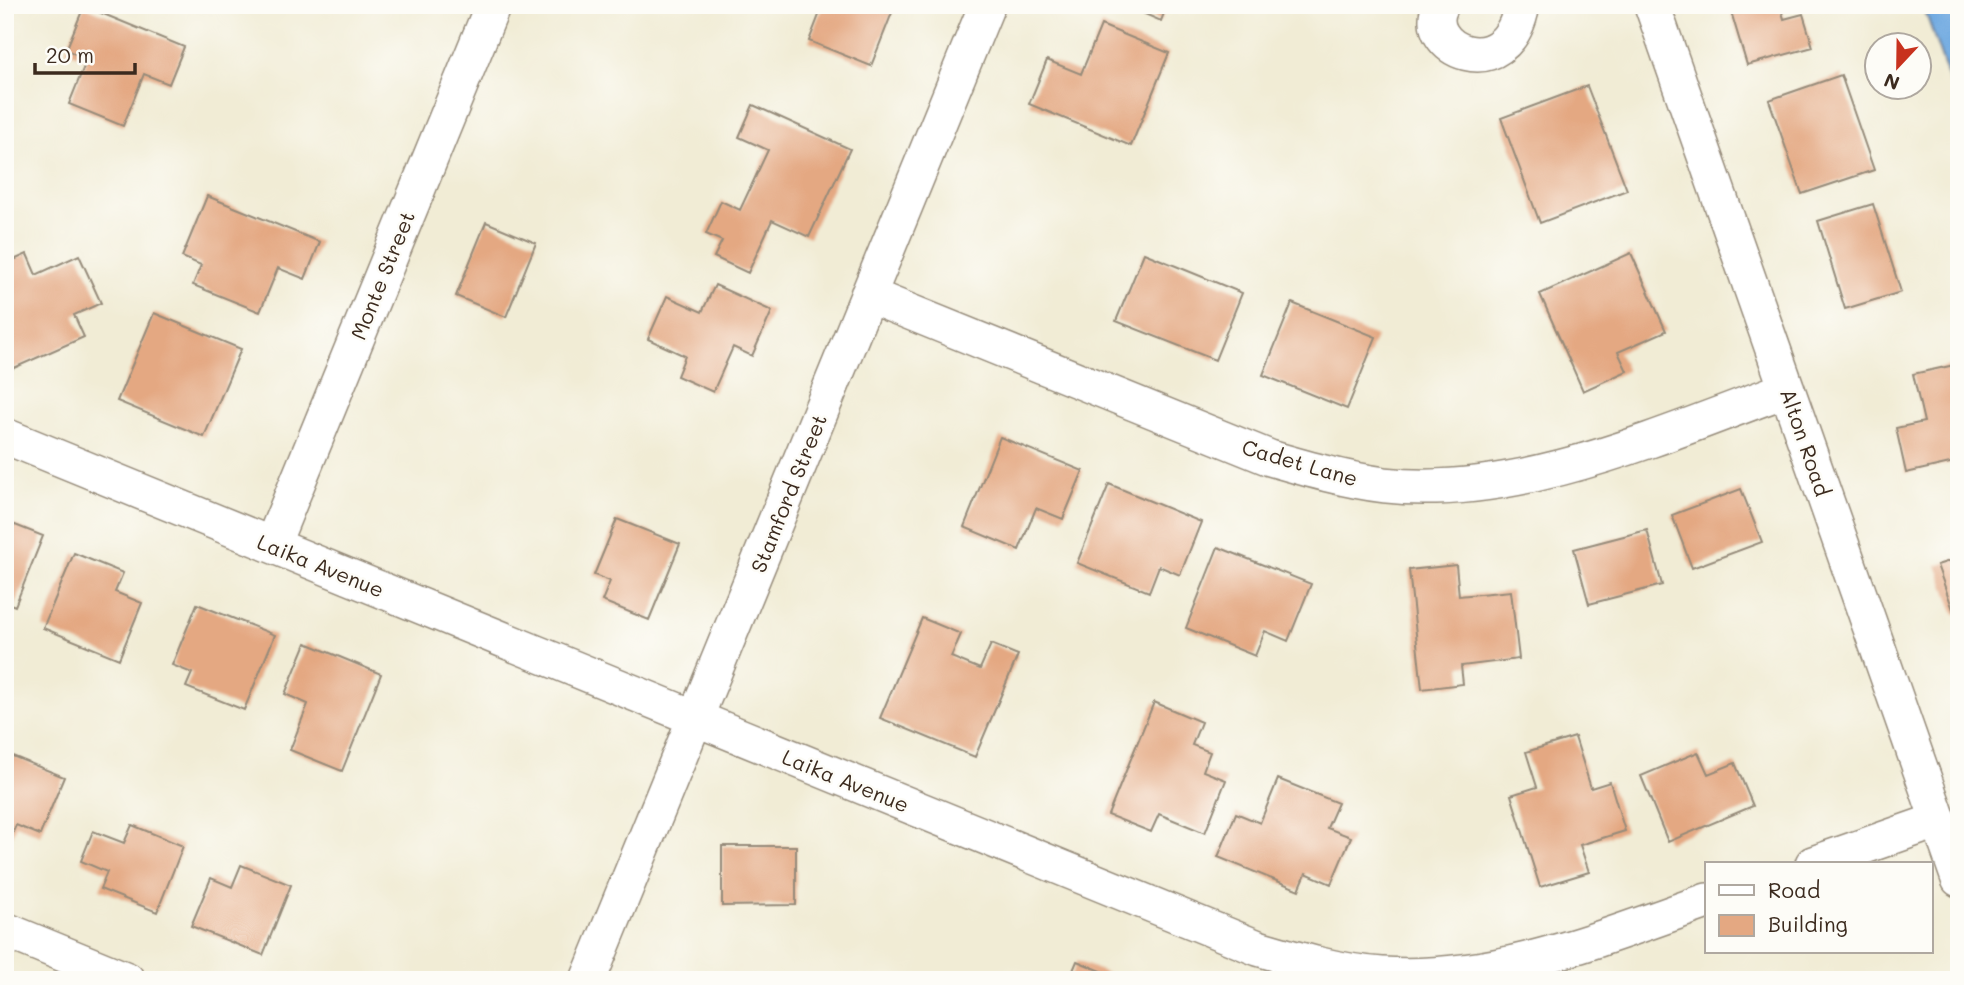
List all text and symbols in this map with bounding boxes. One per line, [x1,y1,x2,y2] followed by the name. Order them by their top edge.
[35,32,135,76] scale bar
[1862,32,1932,102] north arrow
[46,41,94,68] text: 20 m
[1880,68,1903,97] text: N
[344,207,420,343] street label: Monte Street
[1775,385,1837,499] street label: Alton Road
[744,410,832,576] street label: Stamford Street
[1239,433,1361,491] street label: Cadet Lane
[254,527,388,603] street label: Laika Avenue
[779,742,913,818] street label: Laika Avenue
[1705,862,1932,954] legend
[1768,876,1820,903] text: Road
[1768,910,1848,937] text: Building

